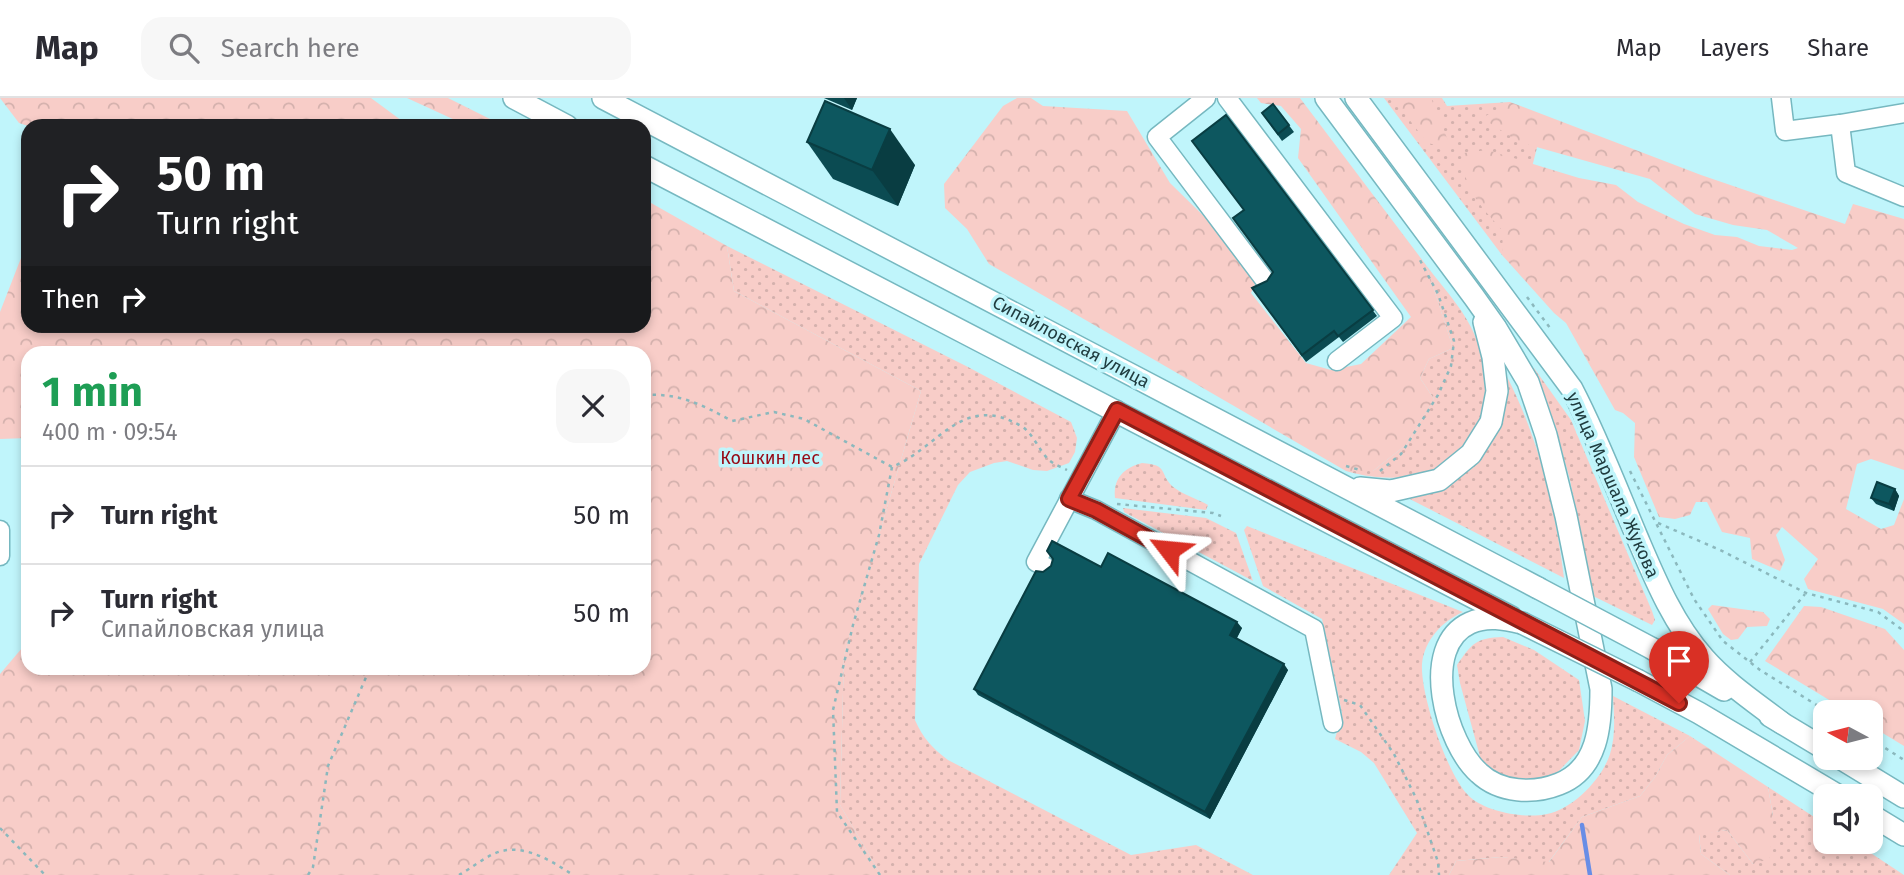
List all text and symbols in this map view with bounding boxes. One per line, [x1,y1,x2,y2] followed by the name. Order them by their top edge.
[141,17,631,80] search box
[35,28,99,68] text: Map
[165,29,203,67] icon: search
[221,33,360,64] text: Search here
[1616,34,1662,62] text: Map
[1700,34,1769,62] text: Layers
[1807,34,1869,62] text: Share
[157,144,265,203] text: 50 m
[42,147,133,238] icon: right
[157,204,299,242] text: Turn right
[114,280,152,318] icon: right
[42,284,100,315] text: Then
[989,291,1153,393] street label: Сипайловская улица
[42,367,143,417] text: 1 min
[556,369,630,443] button: close
[1562,389,1664,581] street label: улица Маршала Жукова
[42,418,177,446] text: 400 m · 09:54
[720,447,820,469] park label: Кошкин лес
[42,496,80,534] icon: right
[101,500,218,531] text: Turn right
[573,500,630,531] text: 50 m
[1132,513,1206,587] position arrow
[101,584,218,615] text: Turn right
[42,594,80,632] icon: right
[573,598,630,629] text: 50 m
[101,615,325,643] text: Сипайловская улица
[1649,631,1709,703] pin
[1660,642,1698,680] icon: arrive
[1813,700,1883,770] north arrow
[1813,700,1883,854] map controls
[1813,784,1883,854] button: sound

